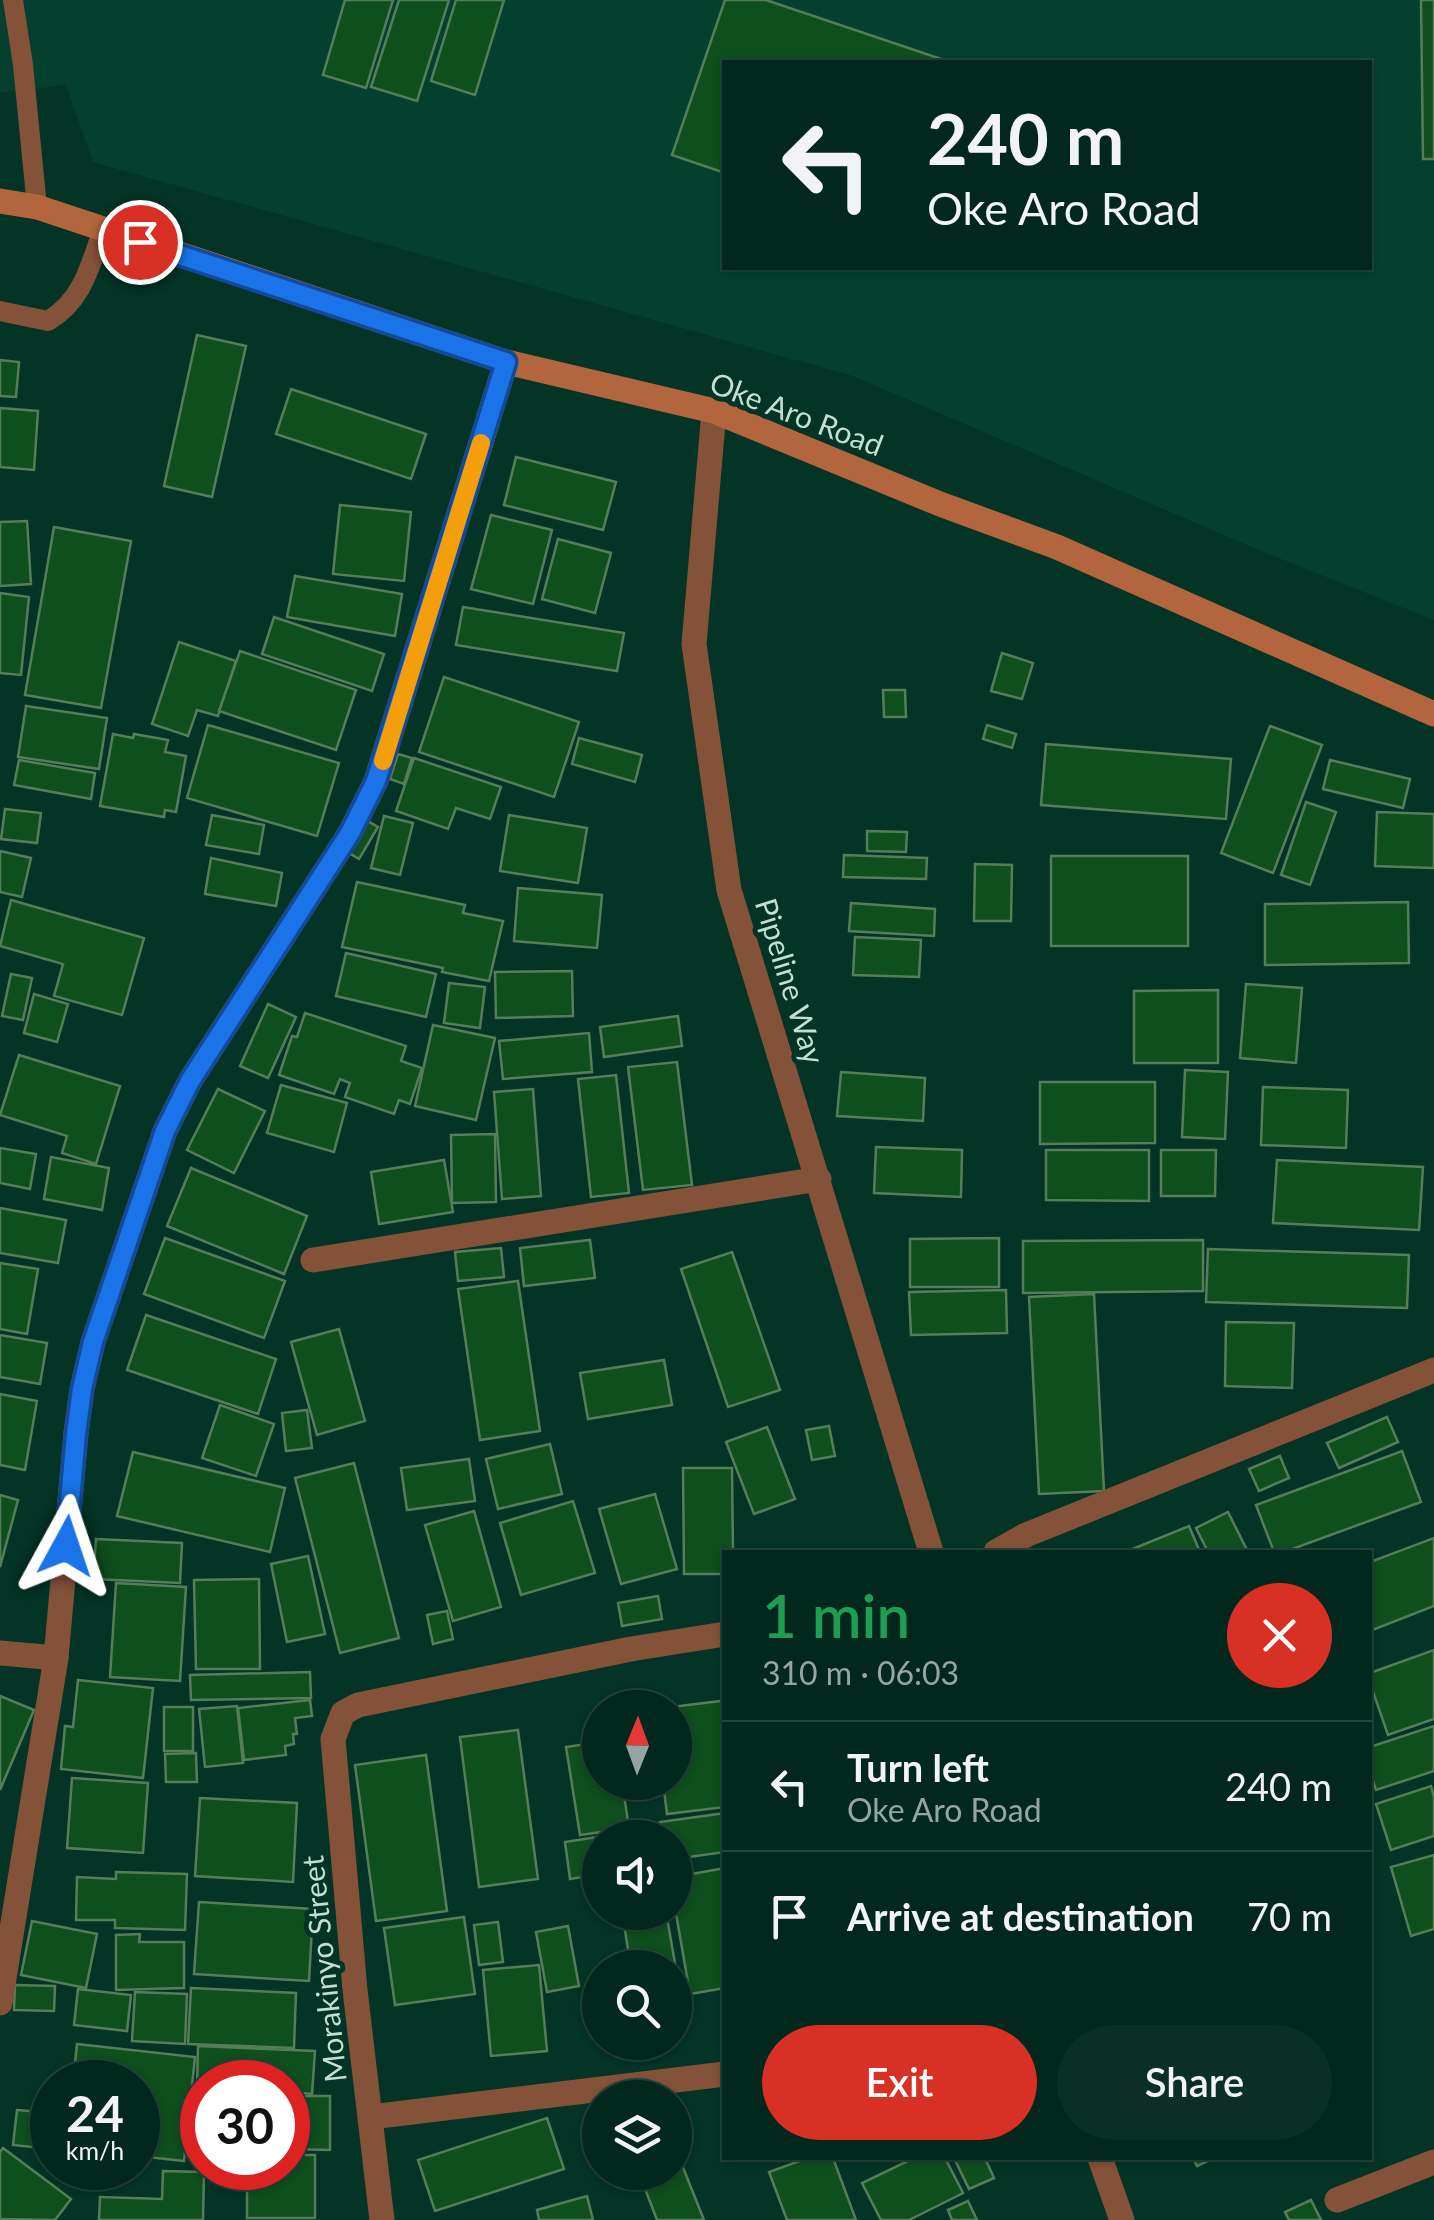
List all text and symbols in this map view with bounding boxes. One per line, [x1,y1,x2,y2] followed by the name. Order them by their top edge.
[927,96,1124,180] text: 240 m
[762,100,892,230] icon: left
[927,181,1201,235] text: Oke Aro Road
[98,200,183,285] pin
[113,215,168,270] icon: arrive
[705,364,889,462] street label: Oke Aro Road
[749,894,833,1069] street label: Pipeline Way
[14,1494,118,1598] position arrow
[762,1579,910,1651] text: 1 min
[1227,1583,1332,1688] button: close
[762,1653,959,1692] text: 310 m · 06:03
[582,1690,692,1800] north arrow
[582,1690,692,2190] map controls
[847,1744,989,1790] text: Turn left
[762,1759,817,1814] icon: left
[1225,1763,1332,1809] text: 240 m
[847,1790,1042,1829] text: Oke Aro Road
[582,1820,692,1930] button: sound
[293,1854,353,2084] street label: Morakinyo Street
[762,1889,817,1944] icon: arrive
[847,1893,1194,1939] text: Arrive at destination
[1247,1893,1332,1939] text: 70 m
[582,1950,692,2060] button: search
[762,2025,1037,2140] button: Exit
[1057,2025,1332,2140] button: Share
[180,2060,310,2190] speed limit sign: 30
[582,2080,692,2190] button: layers
[66,2083,124,2143] text: 24
[66,2135,124,2165] text: km/h

